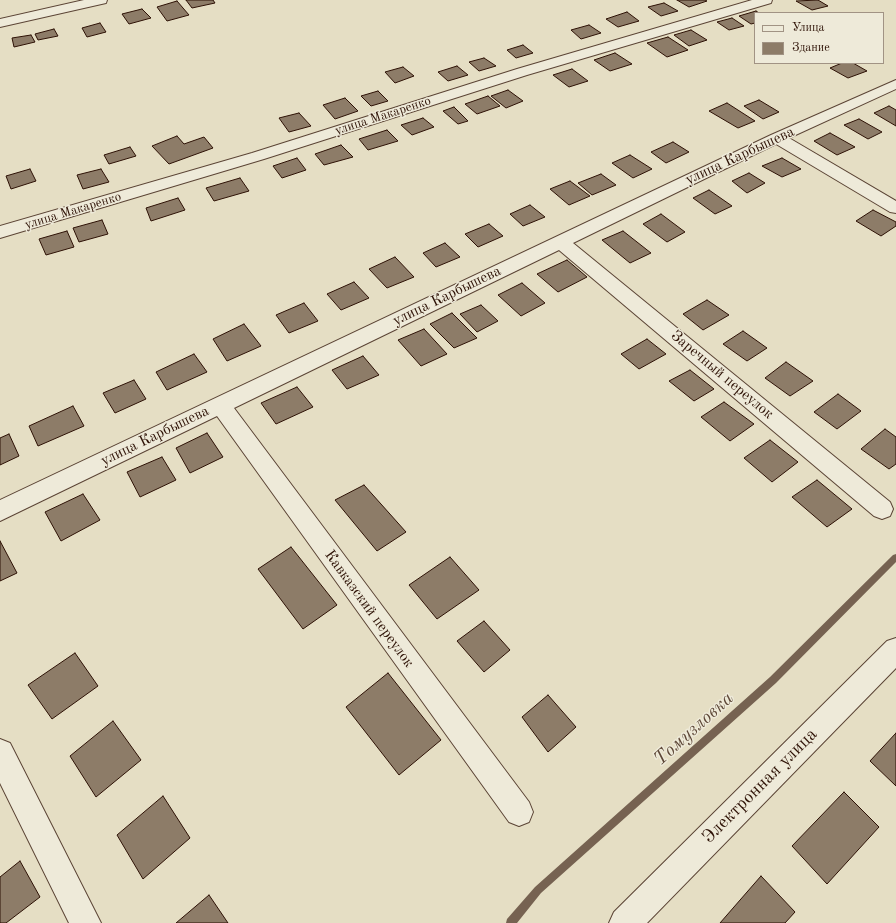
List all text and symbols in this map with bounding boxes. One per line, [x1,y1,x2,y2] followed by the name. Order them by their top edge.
[754,12,884,64] legend
[792,22,825,34] text: Улица
[792,42,830,54] text: Здание
[333,93,433,139] street label: улица Макаренко
[683,123,797,189] street label: улица Карбышева
[23,189,123,233] street label: улица Макаренко
[390,262,504,330] street label: улица Карбышева
[667,327,777,423] street label: Заречный переулок
[98,402,212,470] street label: улица Карбышева
[320,547,418,671] street label: Кавказский переулок
[649,687,739,771] water label: Томузловка
[698,724,822,848] street label: Электронная улица

